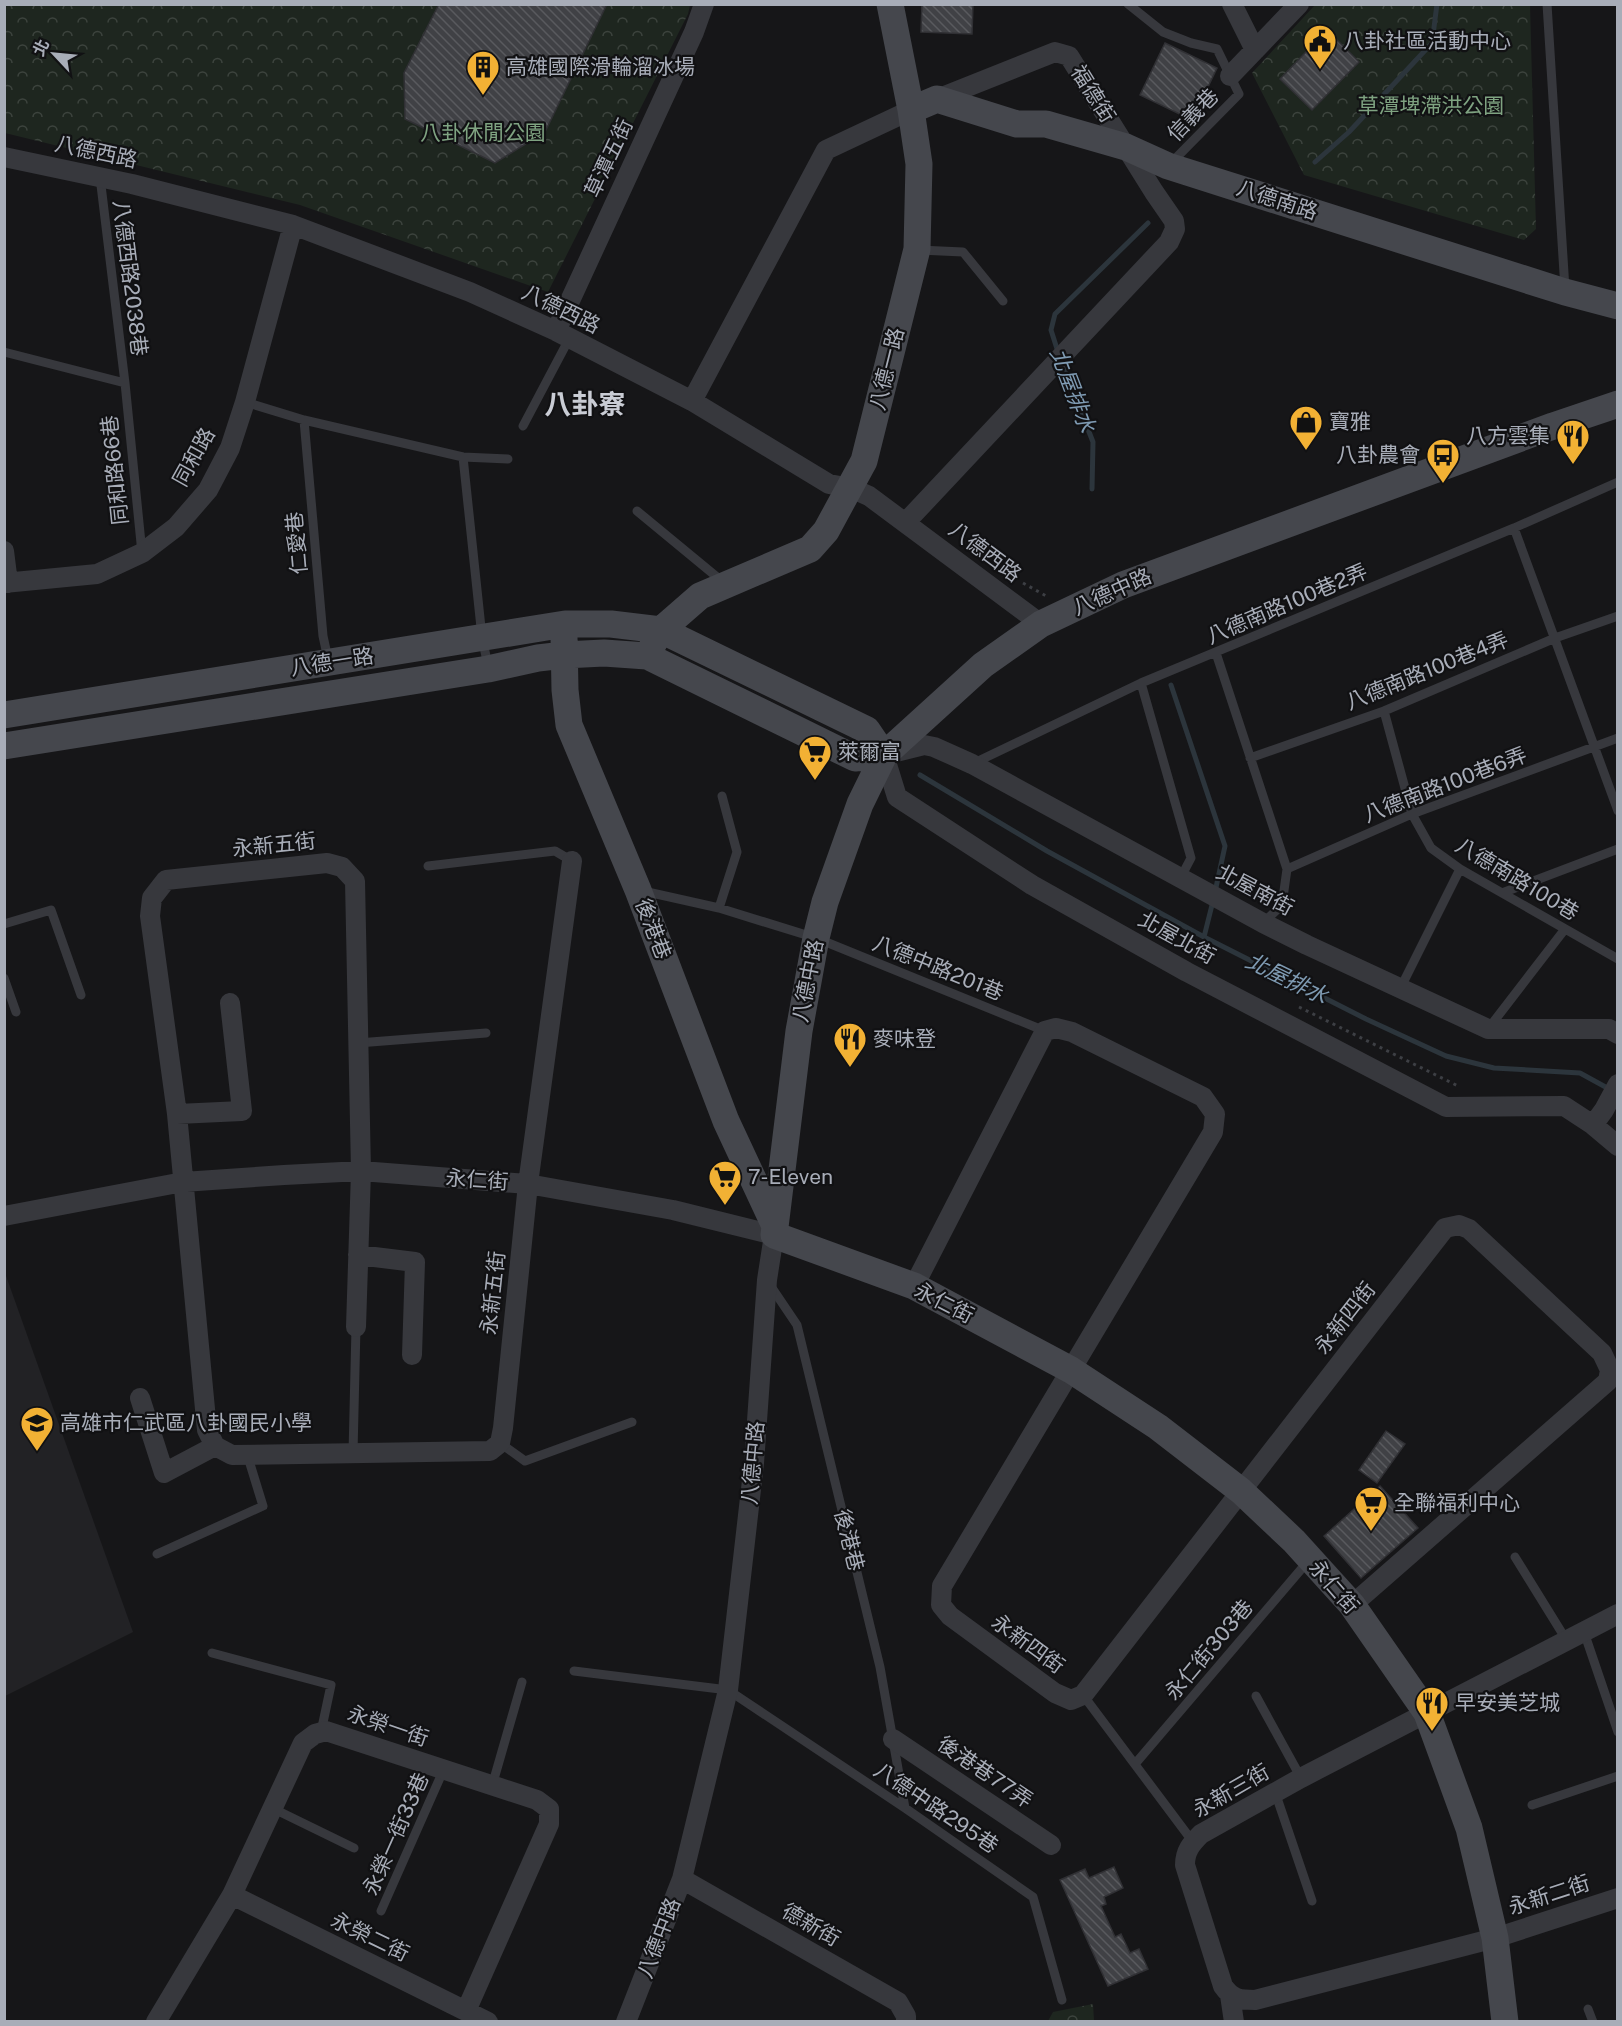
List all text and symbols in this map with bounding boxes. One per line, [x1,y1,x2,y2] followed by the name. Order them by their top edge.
[1302,23,1338,70] public building icon: 八卦社區活動中心
[24,24,84,84] north arrow
[1343,28,1511,53] place label: 八卦社區活動中心
[29,36,53,59] text: 北
[465,49,501,96] building icon: 高雄國際滑輪溜冰場
[506,54,695,79] place label: 高雄國際滑輪溜冰場
[1066,60,1121,127] street label: 福德街
[1162,83,1224,146] street label: 信義巷
[1358,93,1505,118] park label: 草潭埤滯洪公園
[579,114,638,201] street label: 草潭五街
[420,120,546,145] park label: 八卦休閒公園
[52,131,140,172] street label: 八德西路
[1233,175,1321,224] street label: 八德南路
[109,199,152,357] street label: 八德西路2038巷
[518,279,604,338] street label: 八德西路
[864,325,909,413] street label: 八德一路
[1045,344,1101,437] water label: 北屋排水
[545,388,626,420] district label: 八卦寮
[1288,404,1324,451] shop icon: 寶雅
[1329,409,1371,434] place label: 寶雅
[96,414,133,526] street label: 同和路66巷
[1555,418,1591,465] restaurant icon: 八方雲集
[167,423,220,490] street label: 同和路
[1466,423,1550,448] place label: 八方雲集
[1425,437,1461,484] bus stop icon: 八卦農會
[1336,442,1420,467] place label: 八卦農會
[281,511,312,576] street label: 仁愛巷
[944,516,1026,587] street label: 八德西路
[1202,558,1371,649] street label: 八德南路100巷2弄
[1068,563,1155,620] street label: 八德中路
[1342,626,1512,715] street label: 八德南路100巷4弄
[288,643,375,680] street label: 八德一路
[797,734,833,781] supermarket icon: 萊爾富
[838,739,901,764] place label: 萊爾富
[1359,742,1530,827] street label: 八德南路100巷6弄
[231,828,317,861] street label: 永新五街
[1451,832,1583,925] street label: 八德南路100巷
[1212,859,1298,920] street label: 北屋南街
[631,895,676,963] street label: 後港巷
[1134,906,1220,969] street label: 北屋北街
[869,930,1007,1005] street label: 八德中路201巷
[787,937,828,1025] street label: 八德中路
[1242,947,1333,1009] water label: 北屋排水
[832,1021,868,1068] restaurant icon: 麥味登
[873,1026,936,1051] place label: 麥味登
[707,1159,743,1206] supermarket icon: 7-Eleven
[748,1164,833,1189] place label: 7-Eleven
[445,1165,509,1194] street label: 永仁街
[476,1250,509,1336] street label: 永新五街
[910,1277,978,1328] street label: 永仁街
[1309,1277,1380,1358] street label: 永新四街
[19,1405,55,1452] school or university icon: 高雄市仁武區八卦國民小學
[60,1410,312,1435] place label: 高雄市仁武區八卦國民小學
[736,1420,769,1506] street label: 八德中路
[1353,1485,1389,1532] supermarket icon: 全聯福利中心
[1394,1490,1520,1515] place label: 全聯福利中心
[830,1506,869,1573] street label: 後港巷
[1304,1555,1364,1619] street label: 永仁街
[1159,1595,1258,1705] street label: 永仁街303巷
[987,1609,1070,1678] street label: 永新四街
[1414,1685,1450,1732] restaurant icon: 早安美芝城
[1455,1690,1560,1715] place label: 早安美芝城
[344,1700,432,1751] street label: 永榮一街
[933,1731,1038,1813] street label: 後港巷77弄
[870,1757,1003,1858] street label: 八德中路295巷
[1188,1759,1273,1822] street label: 永新三街
[357,1769,434,1899] street label: 永榮一街33巷
[1505,1870,1593,1919] street label: 永新二街
[632,1894,685,1982] street label: 八德中路
[778,1898,845,1951] street label: 德新街
[327,1907,413,1966] street label: 永榮二街

